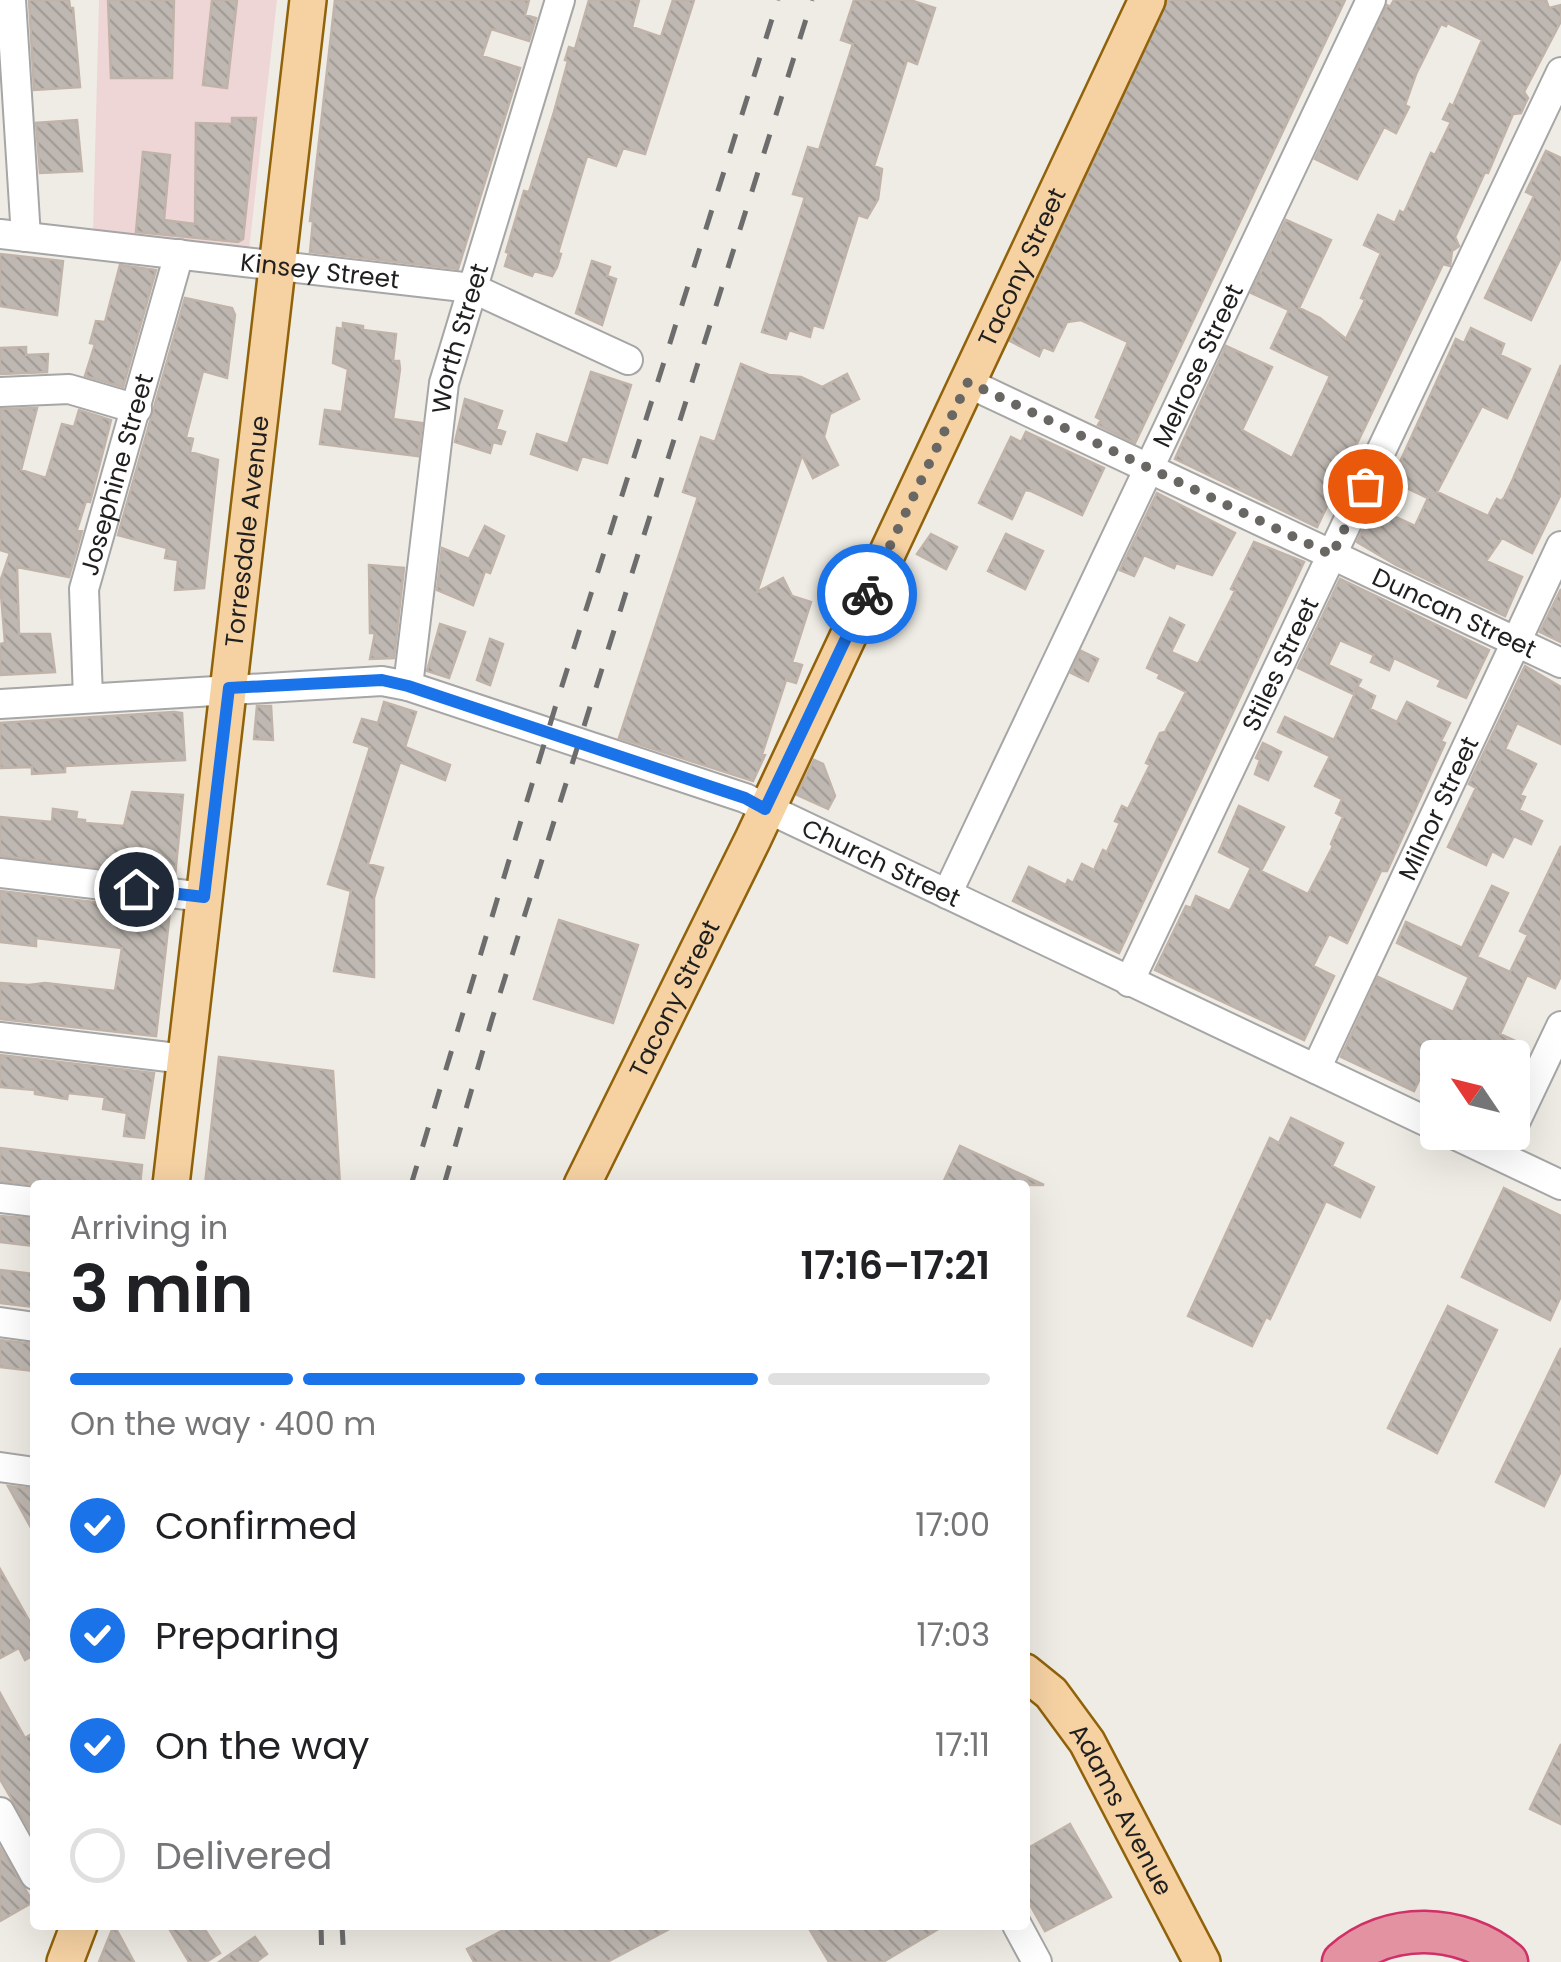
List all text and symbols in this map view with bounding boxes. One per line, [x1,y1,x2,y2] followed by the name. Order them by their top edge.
[969,182,1074,352] street label: Tacony Street
[239,244,401,297] street label: Kinsey Street
[423,259,497,415] street label: Worth Street
[1144,278,1251,453] street label: Melrose Street
[71,370,162,580] street label: Josephine Street
[216,414,277,649] street label: Torresdale Avenue
[1323,444,1408,529] pin
[1338,459,1393,514] icon: bag
[817,544,917,644] courier
[1367,559,1542,666] street label: Duncan Street
[840,567,895,622] icon: bike
[1233,591,1327,737] street label: Stiles Street
[1389,731,1487,886] street label: Milnor Street
[796,810,966,915] street label: Church Street
[94,847,179,932] pin
[109,862,164,917] icon: home
[620,914,728,1083] street label: Tacony Street
[1420,1040,1530,1150] north arrow
[1420,1040,1530,1150] map controls
[70,1205,228,1250] text: Arriving in
[801,1239,990,1292] text: 17:16–17:21
[70,1244,254,1335] text: 3 min
[70,1401,376,1446] text: On the way · 400 m
[70,1498,125,1553] icon: check
[155,1499,357,1552] text: Confirmed
[915,1502,990,1547] text: 17:00
[70,1608,125,1663] icon: check
[155,1609,340,1662] text: Preparing
[917,1612,990,1657] text: 17:03
[1061,1716,1182,1902] street label: Adams Avenue
[70,1718,125,1773] icon: check
[155,1719,369,1772] text: On the way
[935,1722,990,1767] text: 17:11
[155,1829,332,1882] text: Delivered

